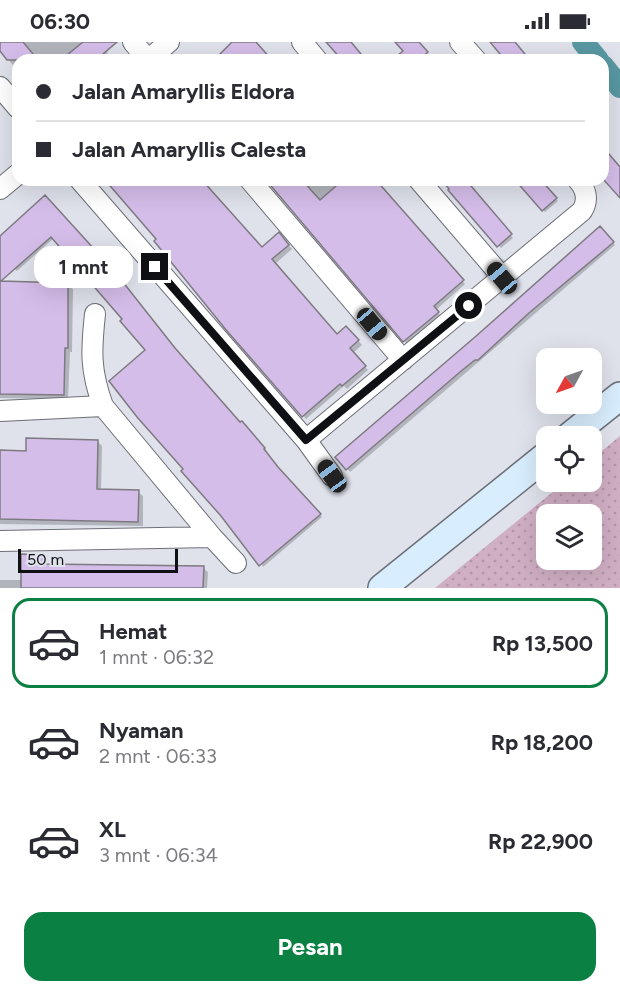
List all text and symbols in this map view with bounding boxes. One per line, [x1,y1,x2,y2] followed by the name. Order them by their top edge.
[30,8,90,35] text: 06:30
[72,78,295,105] text: Jalan Amaryllis Eldora
[72,136,306,163] text: Jalan Amaryllis Calesta
[35,246,134,288] callout: 1 mnt
[141,253,168,280] route end
[58,255,109,279] text: 1 mnt
[484,258,520,298] car
[455,292,482,319] route start
[354,304,390,344] car
[536,348,602,414] north arrow
[536,348,602,570] map controls
[536,426,602,492] button: locate
[314,456,350,496] car
[536,504,602,570] button: layers
[18,546,178,574] scale bar
[27,550,64,569] text: 50 m
[27,616,81,670] icon: car
[99,618,167,645] text: Hemat
[492,630,593,657] text: Rp 13,500
[99,645,214,669] text: 1 mnt · 06:32
[27,715,81,769] icon: car
[99,717,183,744] text: Nyaman
[491,729,593,756] text: Rp 18,200
[99,744,217,768] text: 2 mnt · 06:33
[27,814,81,868] icon: car
[99,816,126,843] text: XL
[488,828,593,855] text: Rp 22,900
[99,843,218,867] text: 3 mnt · 06:34
[24,912,596,981] button: Pesan

